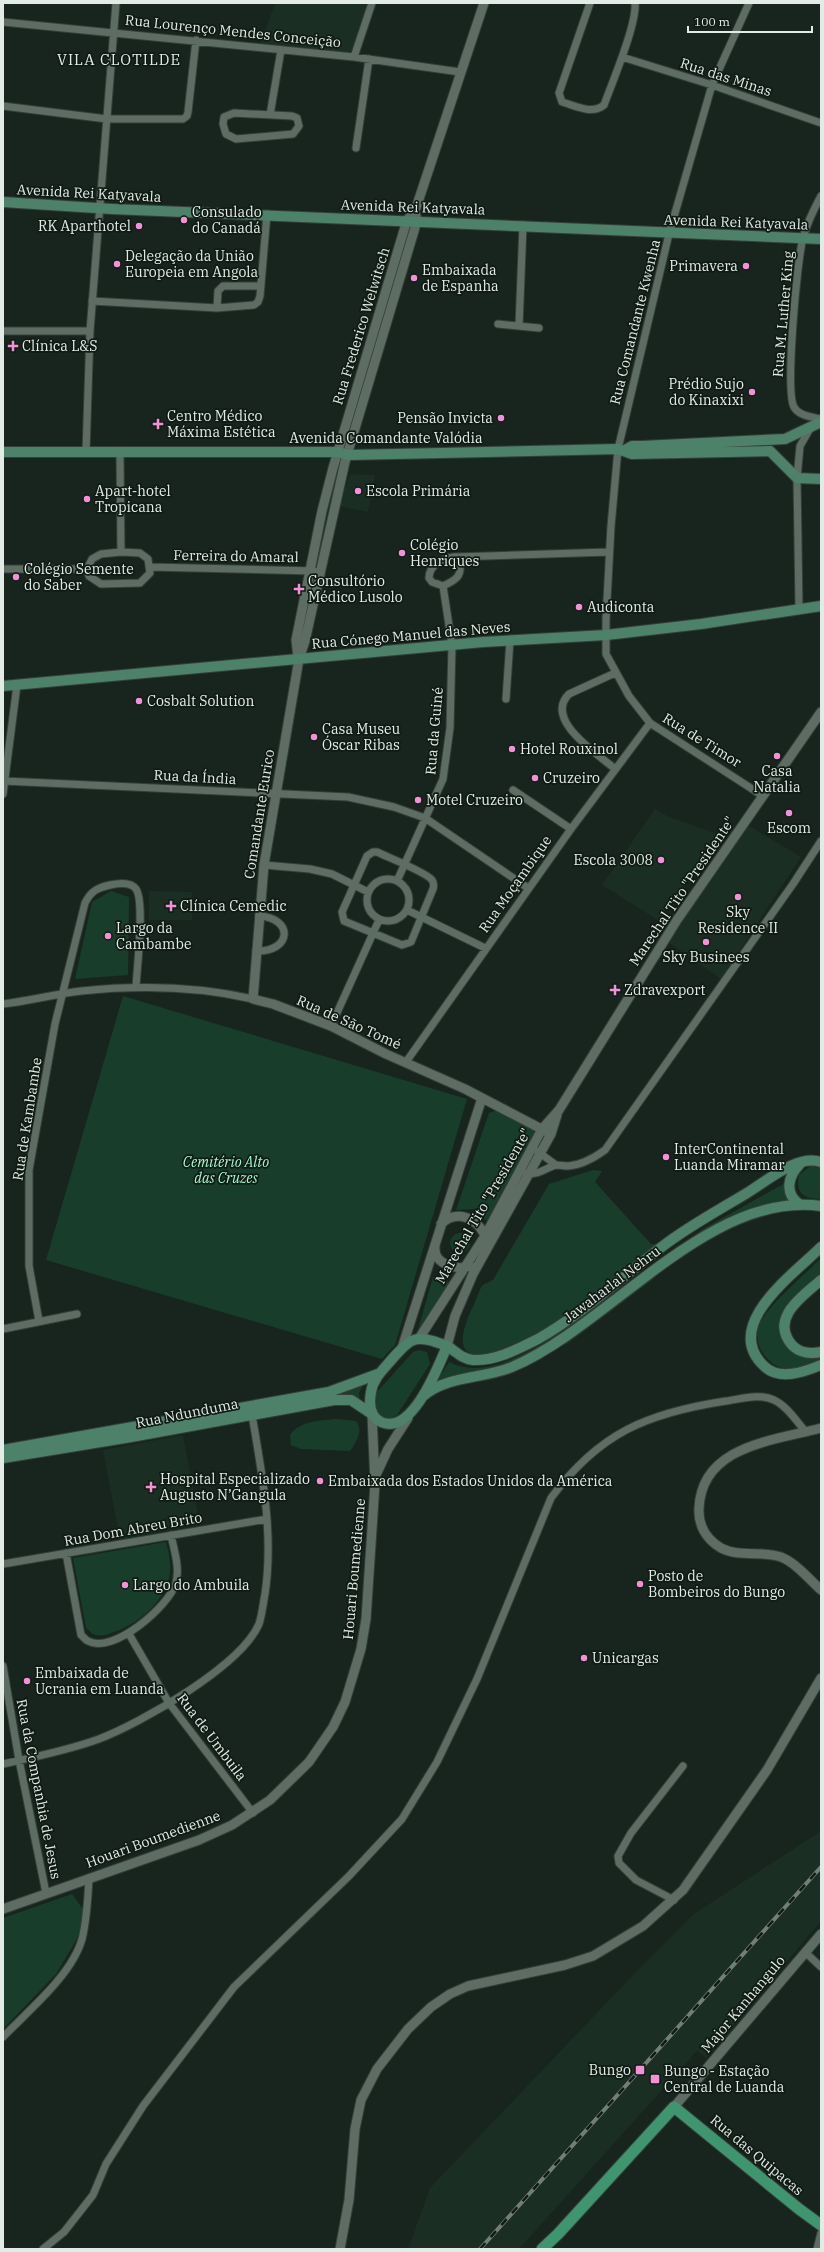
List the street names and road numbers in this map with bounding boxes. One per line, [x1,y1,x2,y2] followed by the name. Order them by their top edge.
[124,11,342,51] street label: Rua Lourenço Mendes Conceição
[678,54,774,100] street label: Rua das Minas
[16,180,162,206] street label: Avenida Rei Katyavala
[340,195,486,219] street label: Avenida Rei Katyavala
[663,210,809,234] street label: Avenida Rei Katyavala
[606,237,664,407] street label: Rua Comandante Kwenha
[328,245,394,407] street label: Rua Frederico Welwitsch
[769,250,798,378] street label: Rua M. Luther King
[289,429,483,447] street label: Avenida Comandante Valódia
[173,546,299,566] street label: Ferreira do Amaral
[311,617,511,653] street label: Rua Cónego Manuel das Neves
[421,686,447,776] street label: Rua da Guiné
[659,709,745,772] street label: Rua de Timor
[240,748,278,880] street label: Comandante Eurico
[153,765,237,788] street label: Rua da Índia
[625,813,739,969] street label: Marechal Tito "Presidente"
[475,832,555,936] street label: Rua Moçambique
[294,991,404,1053] street label: Rua de São Tomé
[8,1056,46,1182] street label: Rua de Kambambe
[431,1125,535,1287] street label: Marechal Tito "Presidente"
[560,1242,664,1326] street label: Jawaharlal Nehru
[134,1394,240,1432] street label: Rua Ndunduma
[339,1498,369,1640] street label: Houari Boumedienne
[63,1508,203,1550] street label: Rua Dom Abreu Brito
[173,1690,251,1785] street label: Rua de Umbuila
[13,1697,65,1881] street label: Rua da Companhia de Jesus
[83,1806,223,1872] street label: Houari Boumedienne
[697,1952,789,2056] street label: Major Kanhangulo
[707,2111,807,2199] street label: Rua das Quipacas

